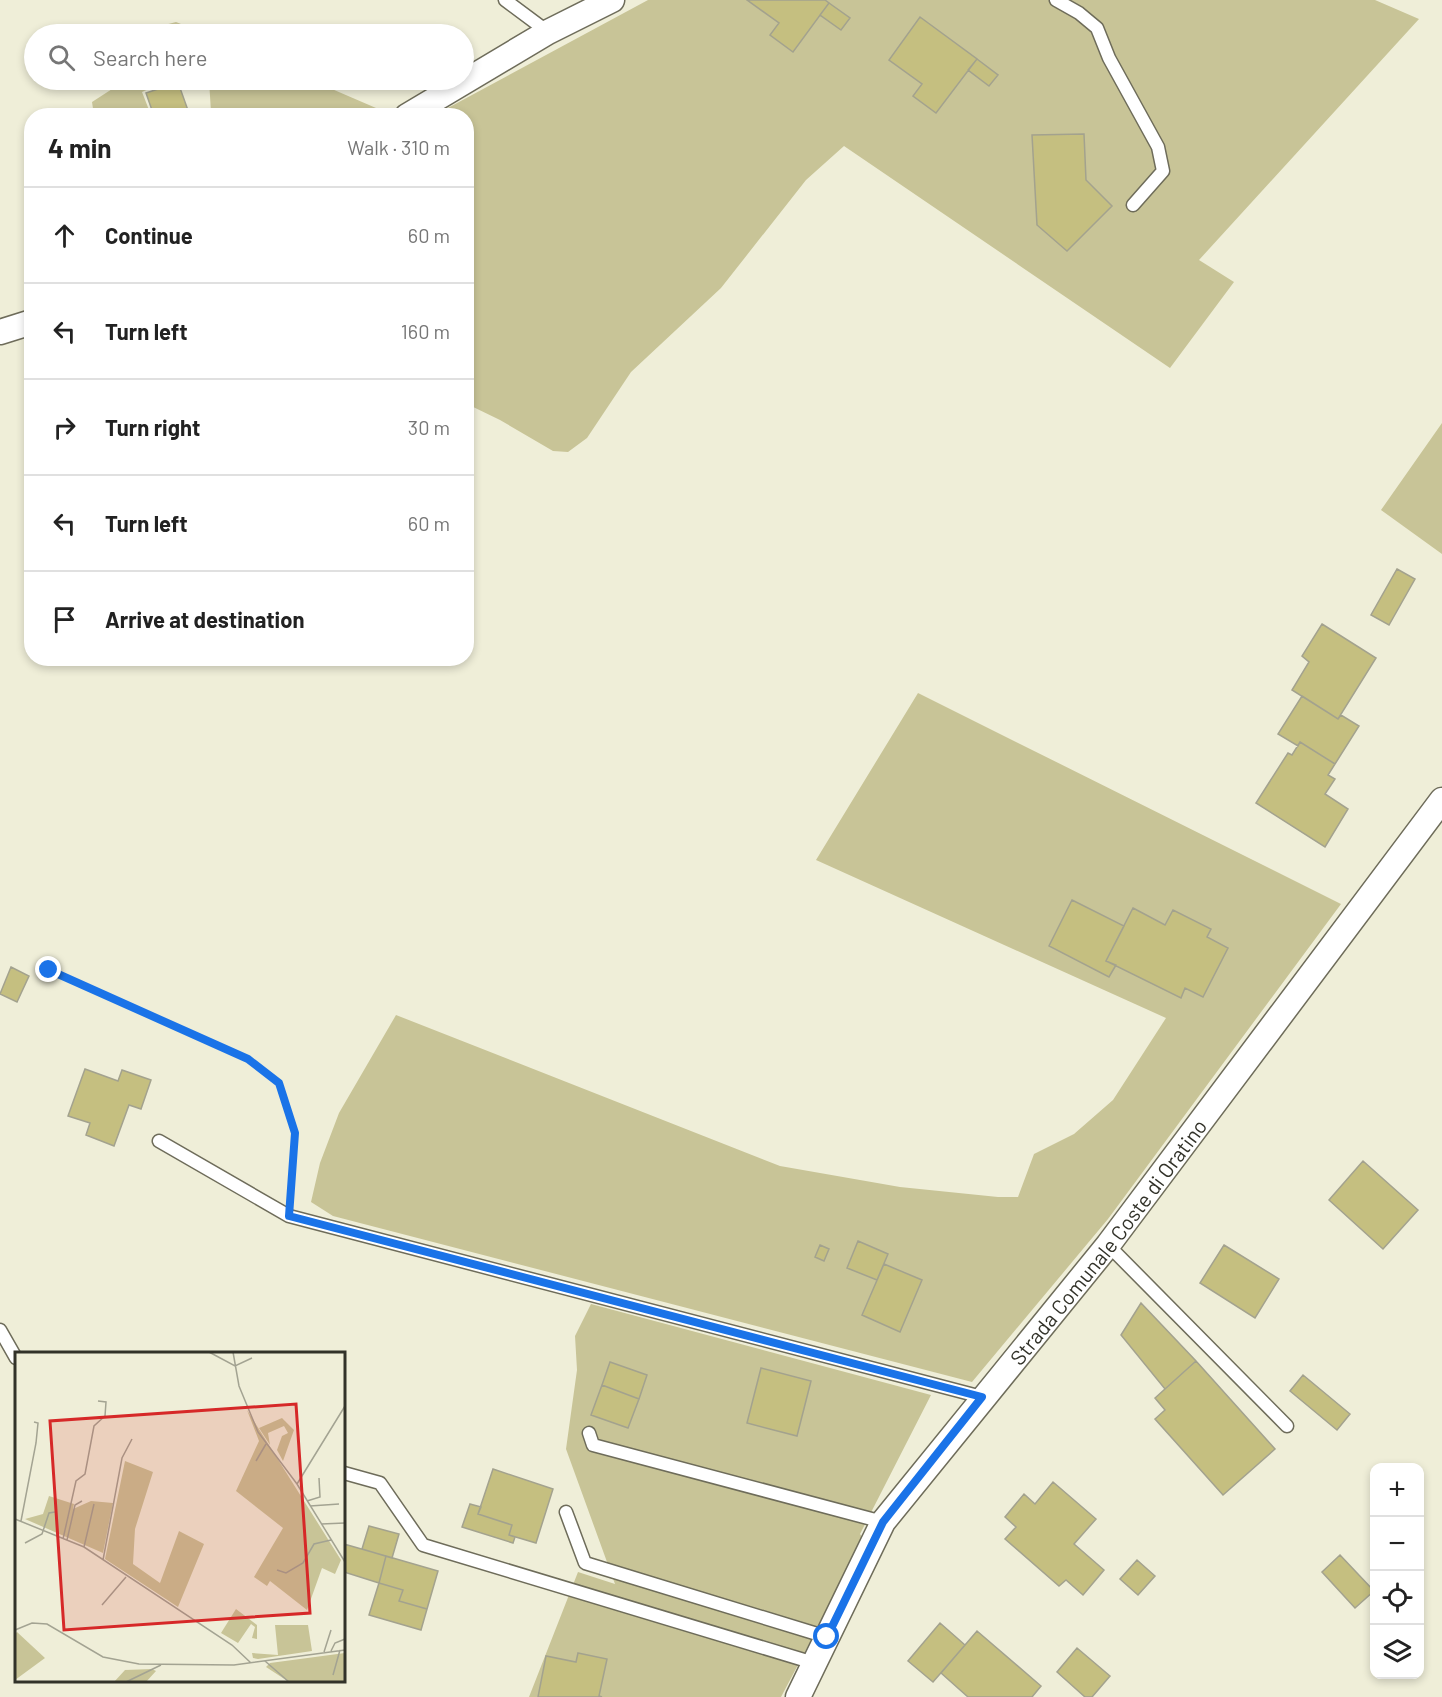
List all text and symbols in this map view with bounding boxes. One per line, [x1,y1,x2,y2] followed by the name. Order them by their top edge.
[24,24,474,90] search box
[45,41,78,74] icon: search
[93,44,207,70] text: Search here
[48,132,112,163] text: 4 min
[347,135,450,159] text: Walk · 310 m
[48,219,81,252] icon: ahead
[105,222,193,248] text: Continue
[408,223,450,247] text: 60 m
[48,315,81,348] icon: left
[105,318,188,344] text: Turn left
[401,319,450,343] text: 160 m
[48,411,81,444] icon: right
[105,414,200,440] text: Turn right
[408,415,450,439] text: 30 m
[48,507,81,540] icon: left
[105,510,188,536] text: Turn left
[408,511,450,535] text: 60 m
[48,603,81,636] icon: arrive
[105,606,304,632] text: Arrive at destination
[35,956,61,982] route end
[1004,1114,1211,1369] street label: Strada Comunale Coste di Oratino
[15,1352,345,1682] inset map
[1370,1463,1424,1679] map controls
[1370,1463,1424,1517] button: +
[1370,1517,1424,1571] button: −
[1370,1571,1424,1625] button: locate
[813,1623,839,1649] route start
[1370,1625,1424,1679] button: layers

